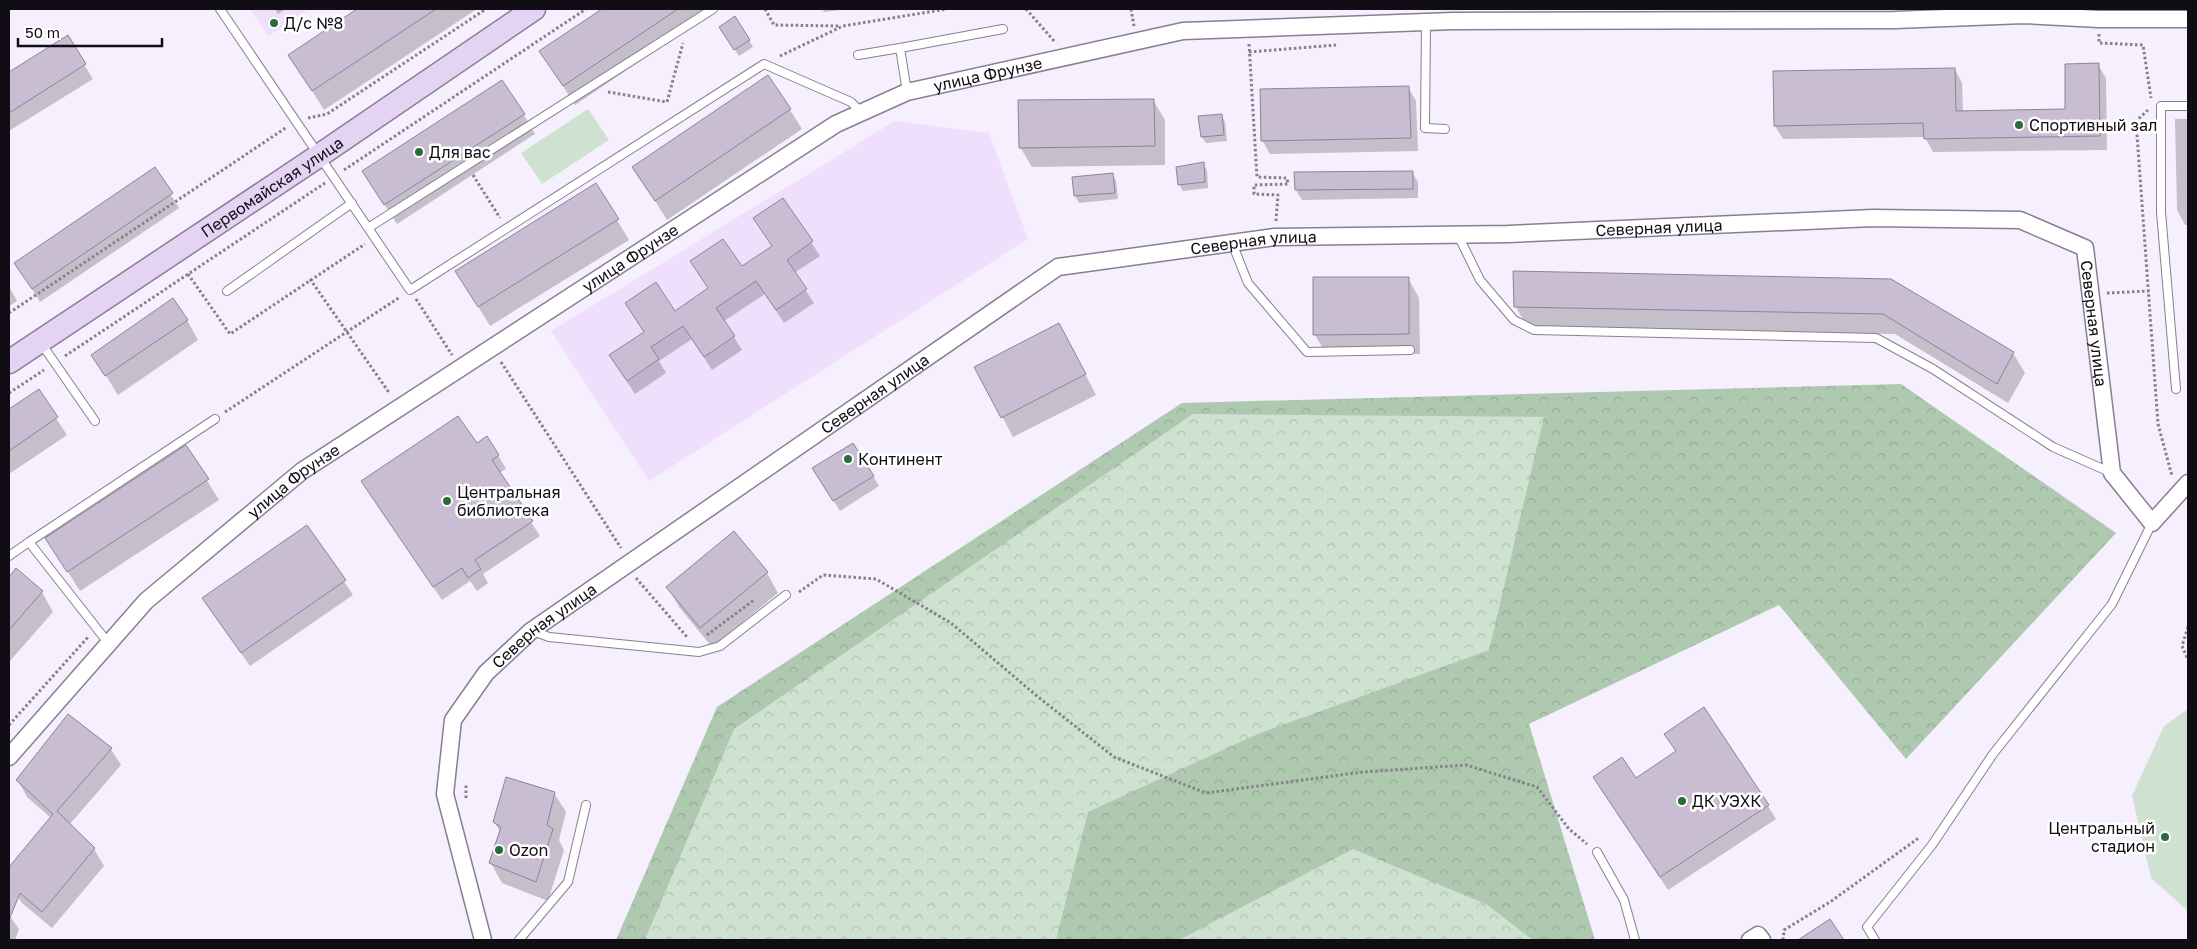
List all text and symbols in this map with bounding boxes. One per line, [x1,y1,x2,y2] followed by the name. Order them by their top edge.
[284,13,343,33] place label: Д/с №8
[18,15,161,47] scale bar
[268,17,280,29] marker: Д/с №8
[25,23,60,41] text: 50 m
[931,52,1044,96] street label: улица Фрунзе
[2029,115,2157,135] place label: Спортивный зал
[2013,119,2025,131] marker: Спортивный зал
[197,132,347,242] street label: Первомайская улица
[429,142,491,162] place label: Для вас
[413,146,425,158] marker: Для вас
[1595,215,1723,240] street label: Северная улица
[578,219,682,296] street label: улица Фрунзе
[1189,226,1317,259] street label: Северная улица
[2077,259,2112,388] street label: Северная улица
[817,349,933,438] street label: Северная улица
[243,439,343,522] street label: улица Фрунзе
[858,449,943,469] place label: Континент
[842,453,854,465] marker: Континент
[457,482,561,520] place label: Центральная библиотека
[441,495,453,507] marker: Центральная библиотека
[488,579,600,672] street label: Северная улица
[1692,791,1761,811] place label: ДК УЭХК
[1676,795,1688,807] marker: ДК УЭХК
[2048,818,2155,856] place label: Центральный стадион
[2159,831,2171,843] marker: Центральный стадион
[509,840,548,860] place label: Ozon
[493,844,505,856] marker: Ozon

